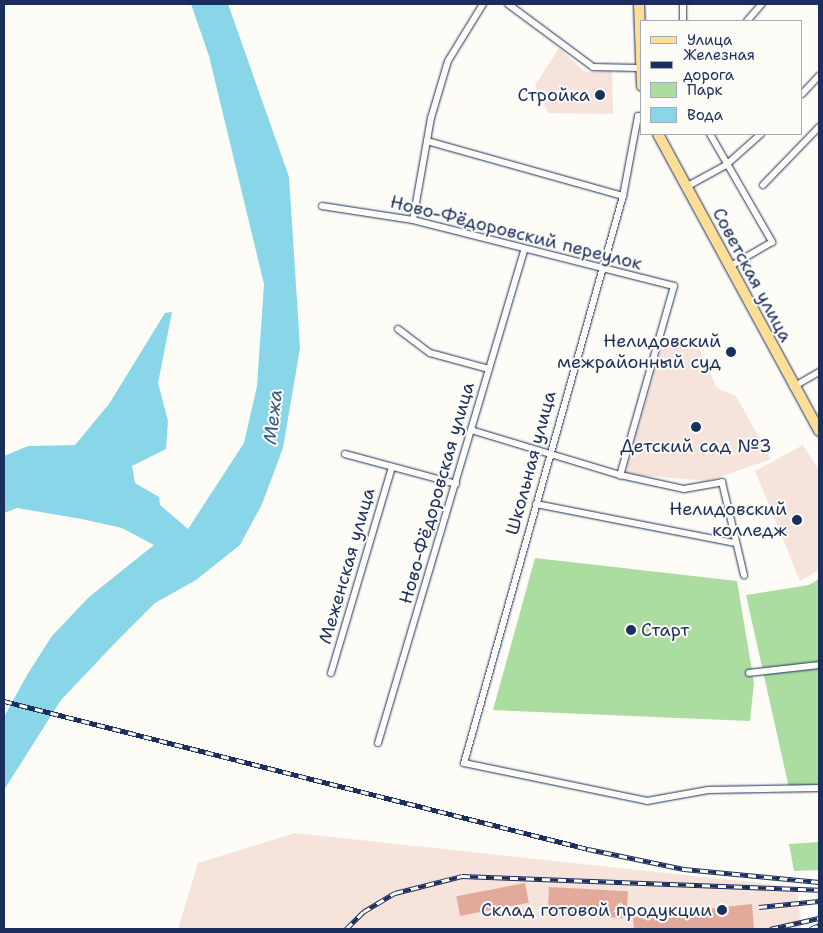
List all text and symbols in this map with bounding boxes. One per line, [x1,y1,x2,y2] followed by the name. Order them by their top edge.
[640,20,803,135] legend
[687,30,732,50] text: Улица
[683,45,755,85] text: Железная дорога
[687,80,723,100] text: Парк
[518,84,590,106] place label: Стройка
[594,89,606,101] marker: Стройка
[687,105,723,125] text: Вода
[388,191,644,275] street label: Ново-Фёдоровский переулок
[708,204,796,346] street label: Советская улица
[557,331,721,374] place label: Нелидовский межрайонный суд
[725,346,737,358] marker: Нелидовский межрайонный суд
[395,380,479,606] street label: Ново-Фёдоровская улица
[259,388,287,446] water label: Межа
[501,389,561,537] street label: Школьная улица
[690,421,702,433] marker: Детский сад №3
[620,435,772,457] place label: Детский сад №3
[314,486,380,646] street label: Меженская улица
[669,499,787,542] place label: Нелидовский колледж
[791,514,803,526] marker: Нелидовский колледж
[641,619,689,641] place label: Старт
[625,624,637,636] marker: Старт
[481,899,712,921] place label: Склад готовой продукции
[716,904,728,916] marker: Склад готовой продукции

